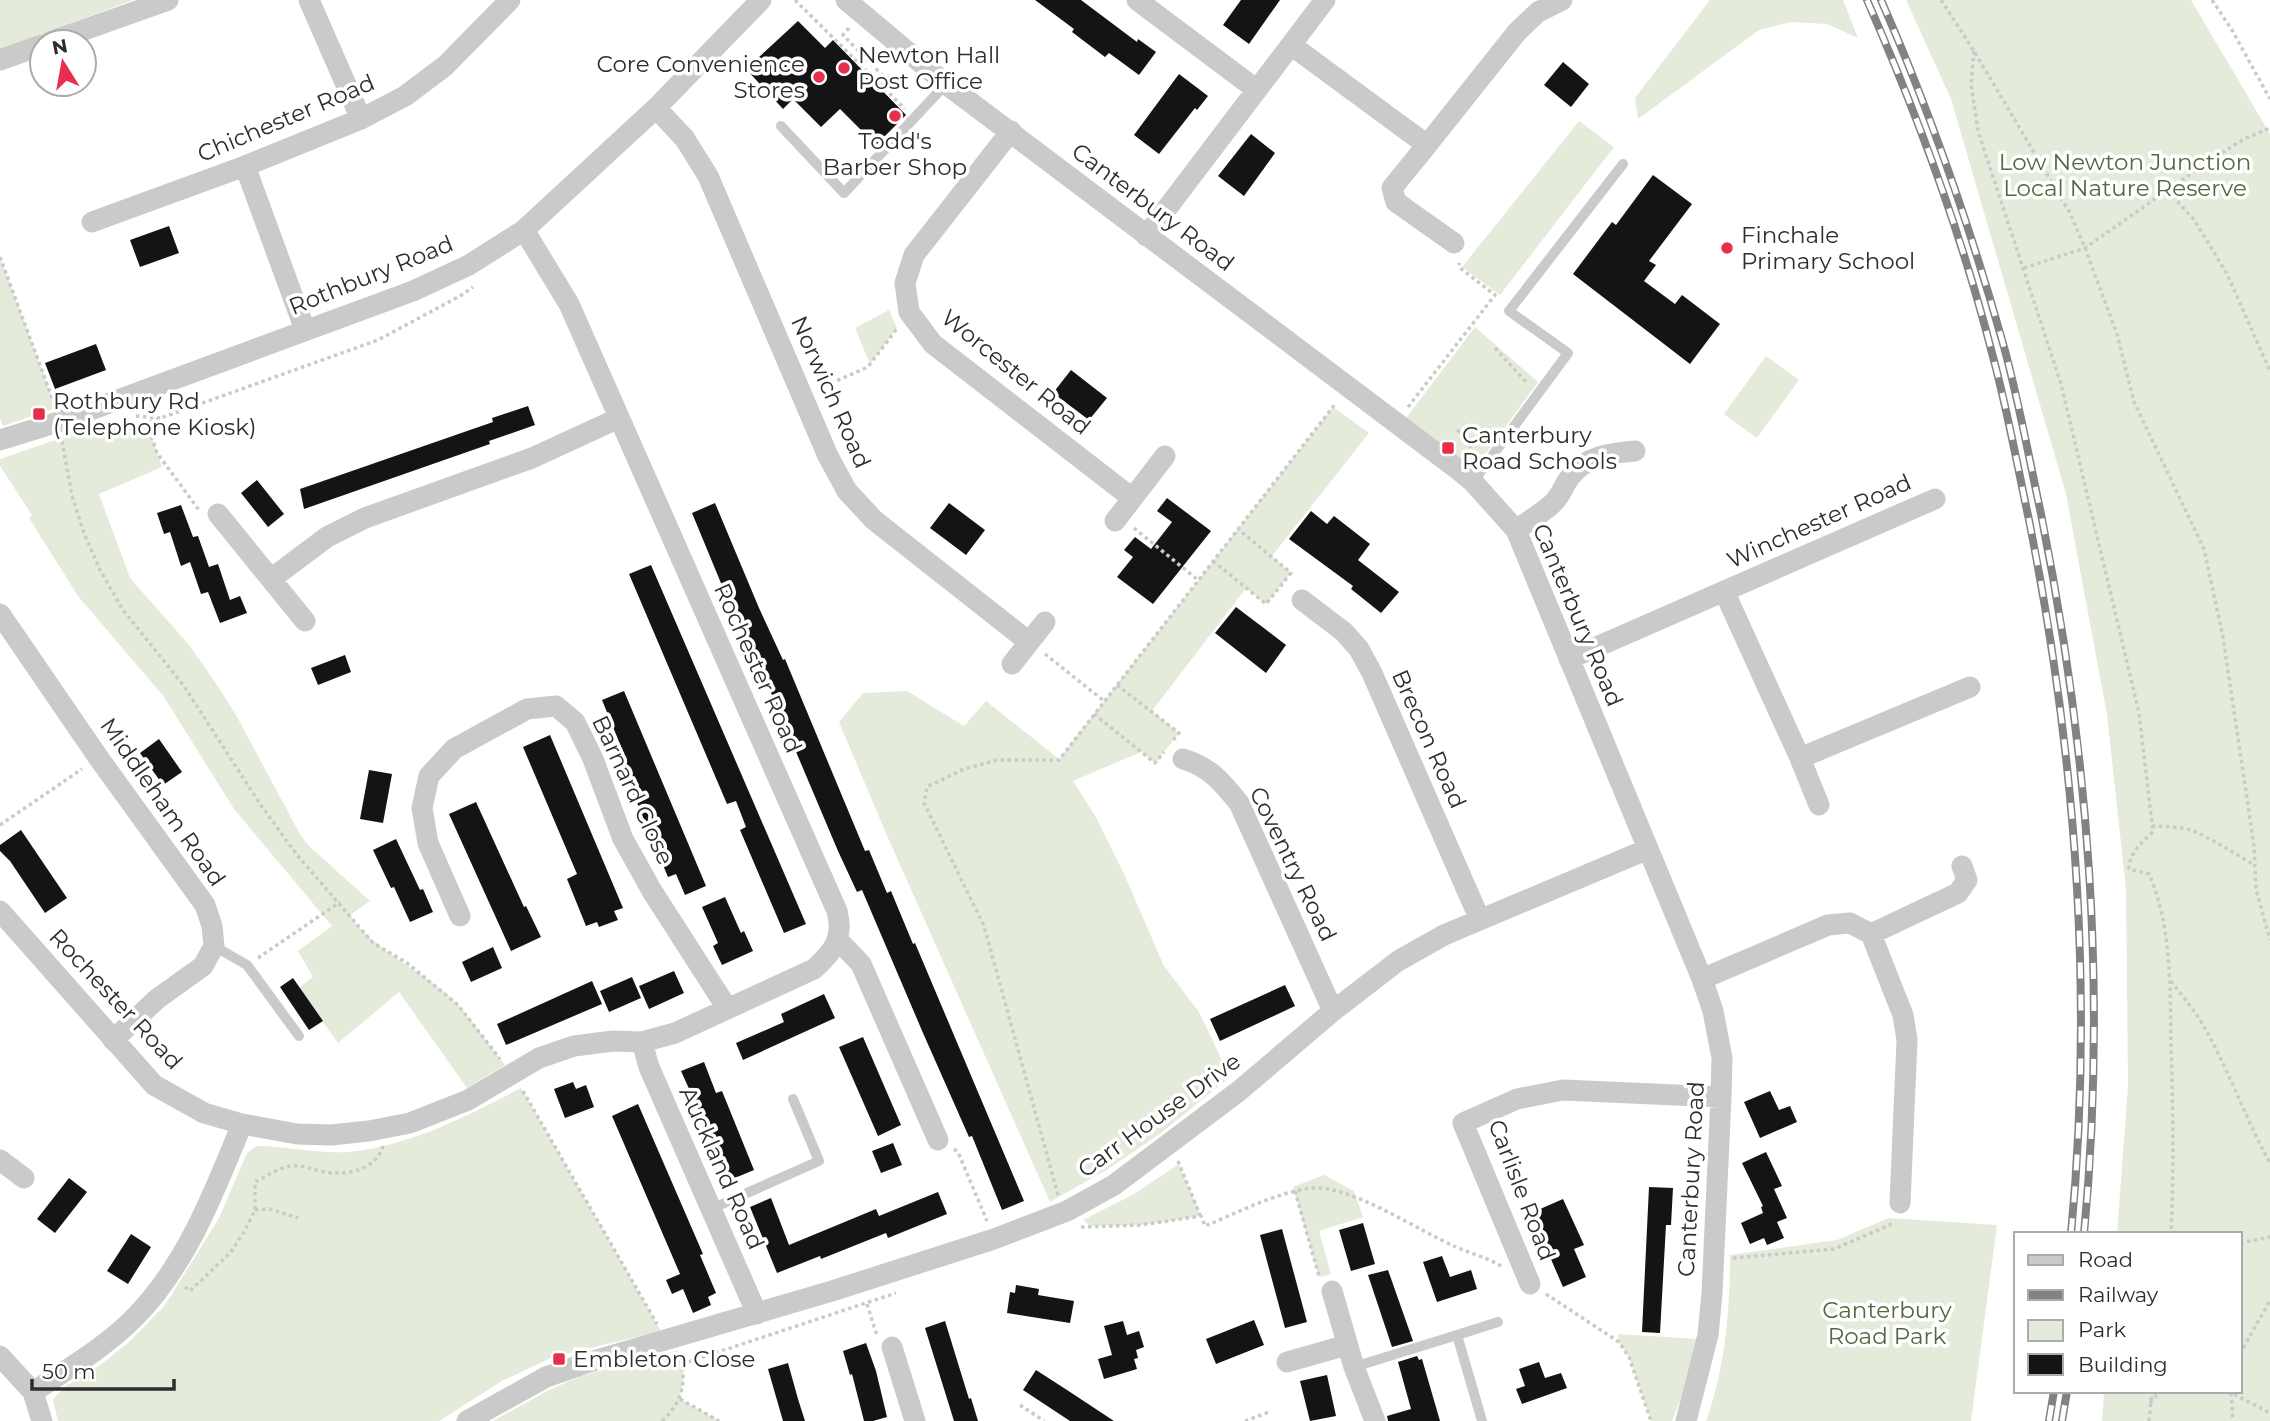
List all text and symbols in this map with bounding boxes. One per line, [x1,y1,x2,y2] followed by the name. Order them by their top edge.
[28,28,98,98] north arrow
[50,34,70,60] text: N
[858,41,1000,95] place label: Newton Hall Post Office
[597,50,805,104] place label: Core Convenience Stores
[836,60,852,76] marker: Newton Hall Post Office
[193,68,379,168] street label: Chichester Road
[811,69,827,85] marker: Core Convenience Stores
[887,108,903,124] marker: Todd's Barber Shop
[823,127,967,181] place label: Todd's Barber Shop
[1066,137,1240,277] street label: Canterbury Road
[1999,148,2251,202] park label: Low Newton Junction Local Nature Reserve
[1741,221,1915,275] place label: Finchale Primary School
[285,229,457,321] street label: Rothbury Road
[1719,240,1735,256] marker: Finchale Primary School
[936,303,1096,441] street label: Worcester Road
[785,312,877,472] street label: Norwich Road
[53,387,257,441] place label: Rothbury Rd (Telephone Kiosk)
[31,406,47,422] marker: Rothbury Rd (Telephone Kiosk)
[1462,421,1617,475] place label: Canterbury Road Schools
[1440,440,1456,456] marker: Canterbury Road Schools
[1723,468,1915,574] street label: Winchester Road
[1527,519,1629,711] street label: Canterbury Road
[708,579,808,757] street label: Rochester Road
[1386,665,1472,813] street label: Brecon Road
[586,711,680,869] street label: Barnard Close
[94,712,232,892] street label: Middleham Road
[1243,782,1343,946] street label: Coventry Road
[43,923,189,1075] street label: Rochester Road
[1072,1047,1246,1183] street label: Carr House Drive
[1672,1080,1710,1278] street label: Canterbury Road
[674,1082,770,1254] street label: Auckland Road
[1482,1116,1562,1264] street label: Carlisle Road
[2014,1232,2242,1393] legend
[2078,1247,2133,1272] text: Road
[2078,1282,2159,1307] text: Railway
[1822,1296,1952,1350] park label: Canterbury Road Park
[2078,1317,2126,1342] text: Park
[573,1345,755,1373] place label: Embleton Close
[32,1348,173,1392] scale bar
[551,1351,567,1367] marker: Embleton Close
[2078,1352,2168,1377] text: Building
[42,1359,96,1384] text: 50 m

